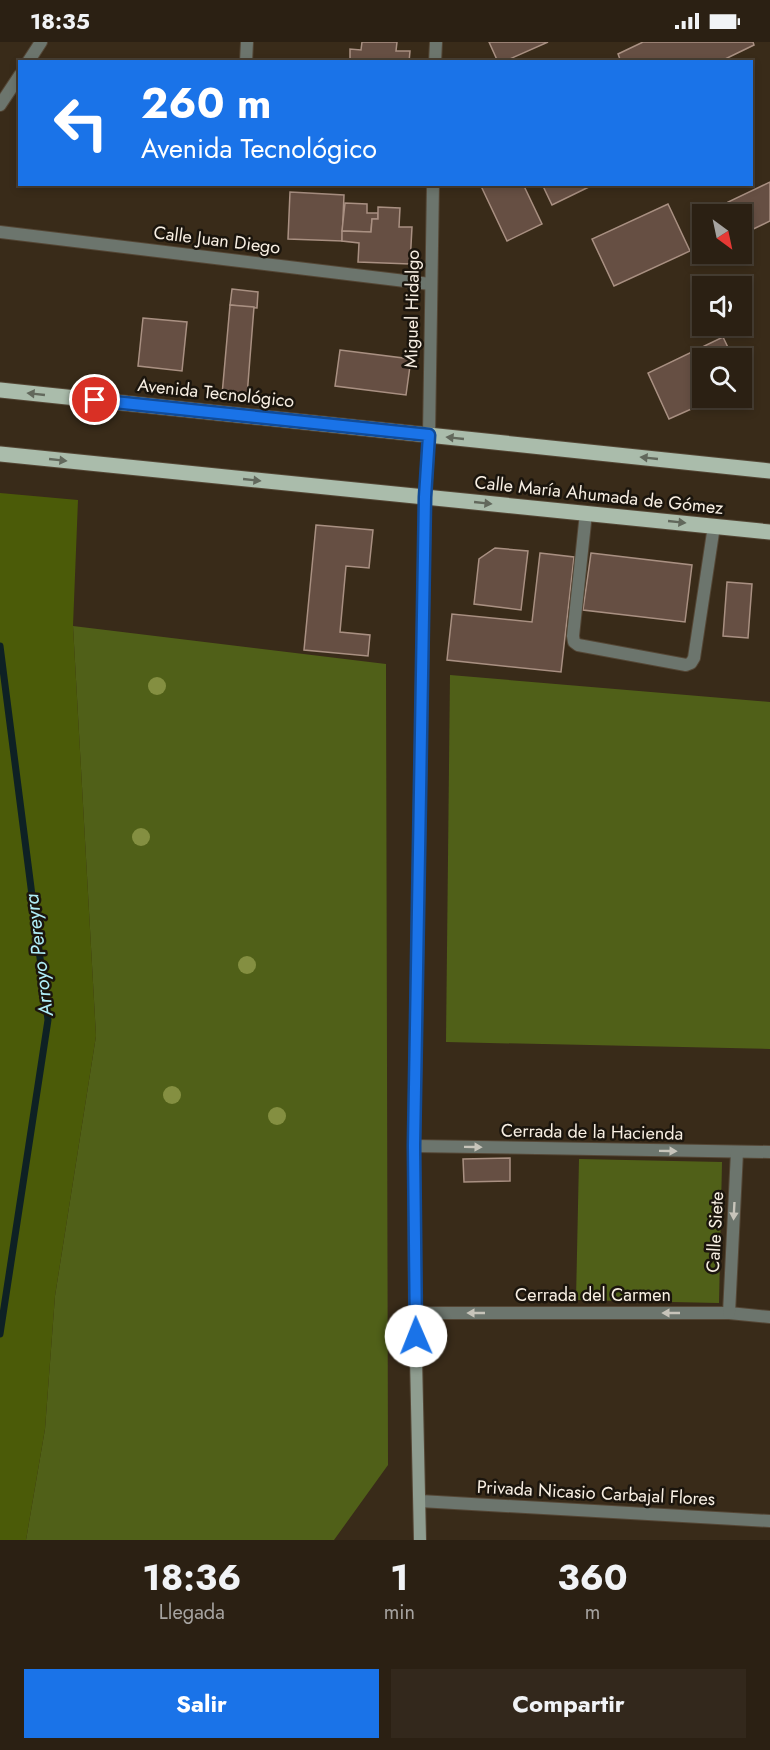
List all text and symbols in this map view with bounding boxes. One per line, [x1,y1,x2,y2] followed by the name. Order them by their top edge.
[30,5,90,37] text: 18:35
[141,73,272,134] text: 260 m
[42,84,120,162] icon: left
[141,129,377,168] text: Avenida Tecnológico
[692,204,752,264] north arrow
[692,204,752,408] map controls
[152,219,282,261] street label: Calle Juan Diego
[398,249,426,368] street label: Miguel Hidalgo
[692,276,752,336] button: sound
[692,348,752,408] button: search
[136,372,296,414] street label: Avenida Tecnológico
[69,374,120,425] pin
[78,383,111,416] icon: arrive
[27,389,46,399] one-way arrow
[446,433,465,443] one-way arrow
[640,453,659,463] one-way arrow
[49,455,68,465] one-way arrow
[473,469,725,521] street label: Calle María Ahumada de Gómez
[243,475,262,485] one-way arrow
[474,498,493,508] one-way arrow
[668,517,687,527] one-way arrow
[17,892,61,1019] water label: Arroyo Pereyra
[501,1117,683,1147] street label: Cerrada de la Hacienda
[463,1143,482,1152] one-way arrow
[658,1146,677,1156] one-way arrow
[700,1191,730,1273] street label: Calle Siete
[730,1201,739,1220] one-way arrow
[515,1282,671,1308] street label: Cerrada del Carmen
[384,1304,448,1368] position arrow
[466,1308,485,1318] one-way arrow
[661,1308,680,1318] one-way arrow
[476,1474,716,1512] street label: Privada Nicasio Carbajal Flores
[142,1551,241,1603] text: 18:36
[390,1551,408,1603] text: 1
[557,1551,628,1603] text: 360
[159,1598,225,1627] text: Llegada
[384,1598,415,1627] text: min
[585,1598,600,1627] text: m
[24,1669,379,1738] button: Salir
[391,1669,746,1738] button: Compartir

